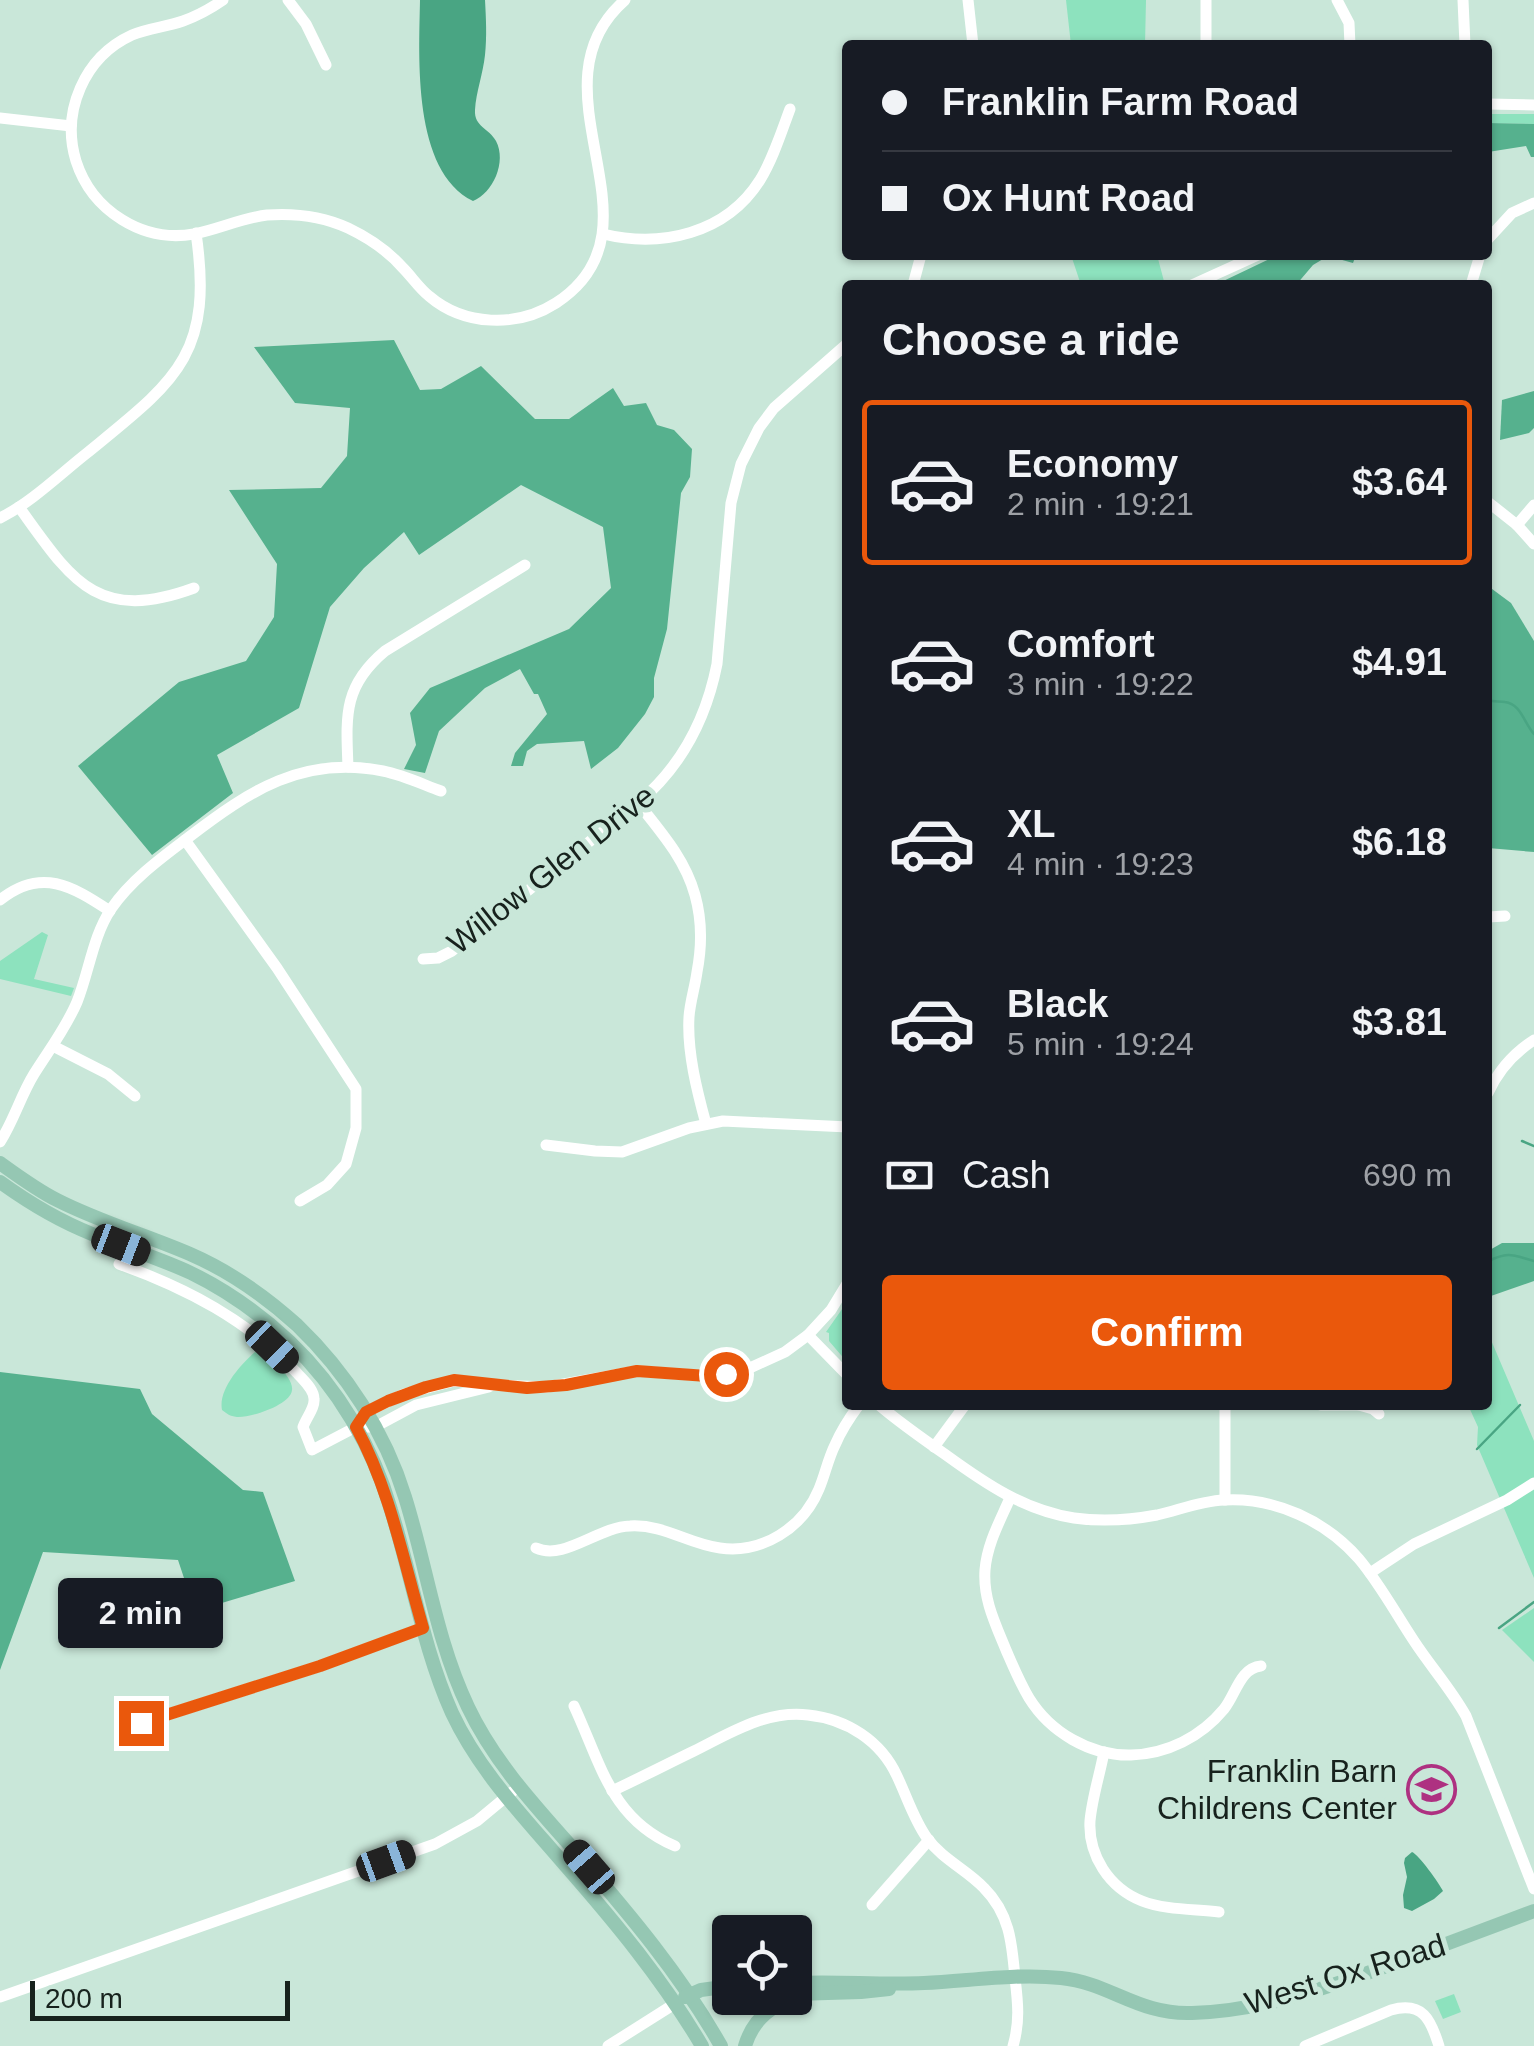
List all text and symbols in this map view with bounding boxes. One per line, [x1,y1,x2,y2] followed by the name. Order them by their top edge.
[942,81,1299,123] text: Franklin Farm Road
[942,177,1195,219] text: Ox Hunt Road
[882,314,1180,365] text: Choose a ride
[887,438,977,528] icon: car
[1007,443,1178,485] text: Economy
[1352,461,1447,503] text: $3.64
[1007,486,1194,522] text: 2 min · 19:21
[887,618,977,708] icon: car
[1007,623,1155,665] text: Comfort
[1352,641,1447,683] text: $4.91
[1007,666,1194,702] text: 3 min · 19:22
[440,777,662,961] street label: Willow Glen Drive
[887,798,977,888] icon: car
[1007,803,1056,845] text: XL
[1352,821,1447,863] text: $6.18
[1007,846,1194,882] text: 4 min · 19:23
[887,978,977,1068] icon: car
[1007,983,1108,1025] text: Black
[1352,1001,1447,1043] text: $3.81
[1007,1026,1194,1062] text: 5 min · 19:24
[882,1148,937,1203] icon: cash
[962,1154,1051,1196] text: Cash
[1363,1157,1452,1193] text: 690 m
[88,1220,154,1270] car
[882,1275,1452,1390] button: Confirm
[240,1315,304,1379] car
[704,1352,749,1397] route start
[58,1578,224,1648] callout: 2 min
[99,1595,182,1631] text: 2 min
[119,1701,164,1746] route end
[1157,1753,1397,1826] place label: Franklin Barn Childrens Center
[1406,1763,1458,1815] school or university icon: Franklin Barn Childrens Center
[558,1835,620,1899] car
[353,1837,419,1885] car
[712,1915,812,2015] map controls
[712,1915,812,2015] button: locate
[1241,1926,1449,2022] street label: West Ox Road
[30,1976,290,2020] scale bar
[45,1983,123,2014] text: 200 m

